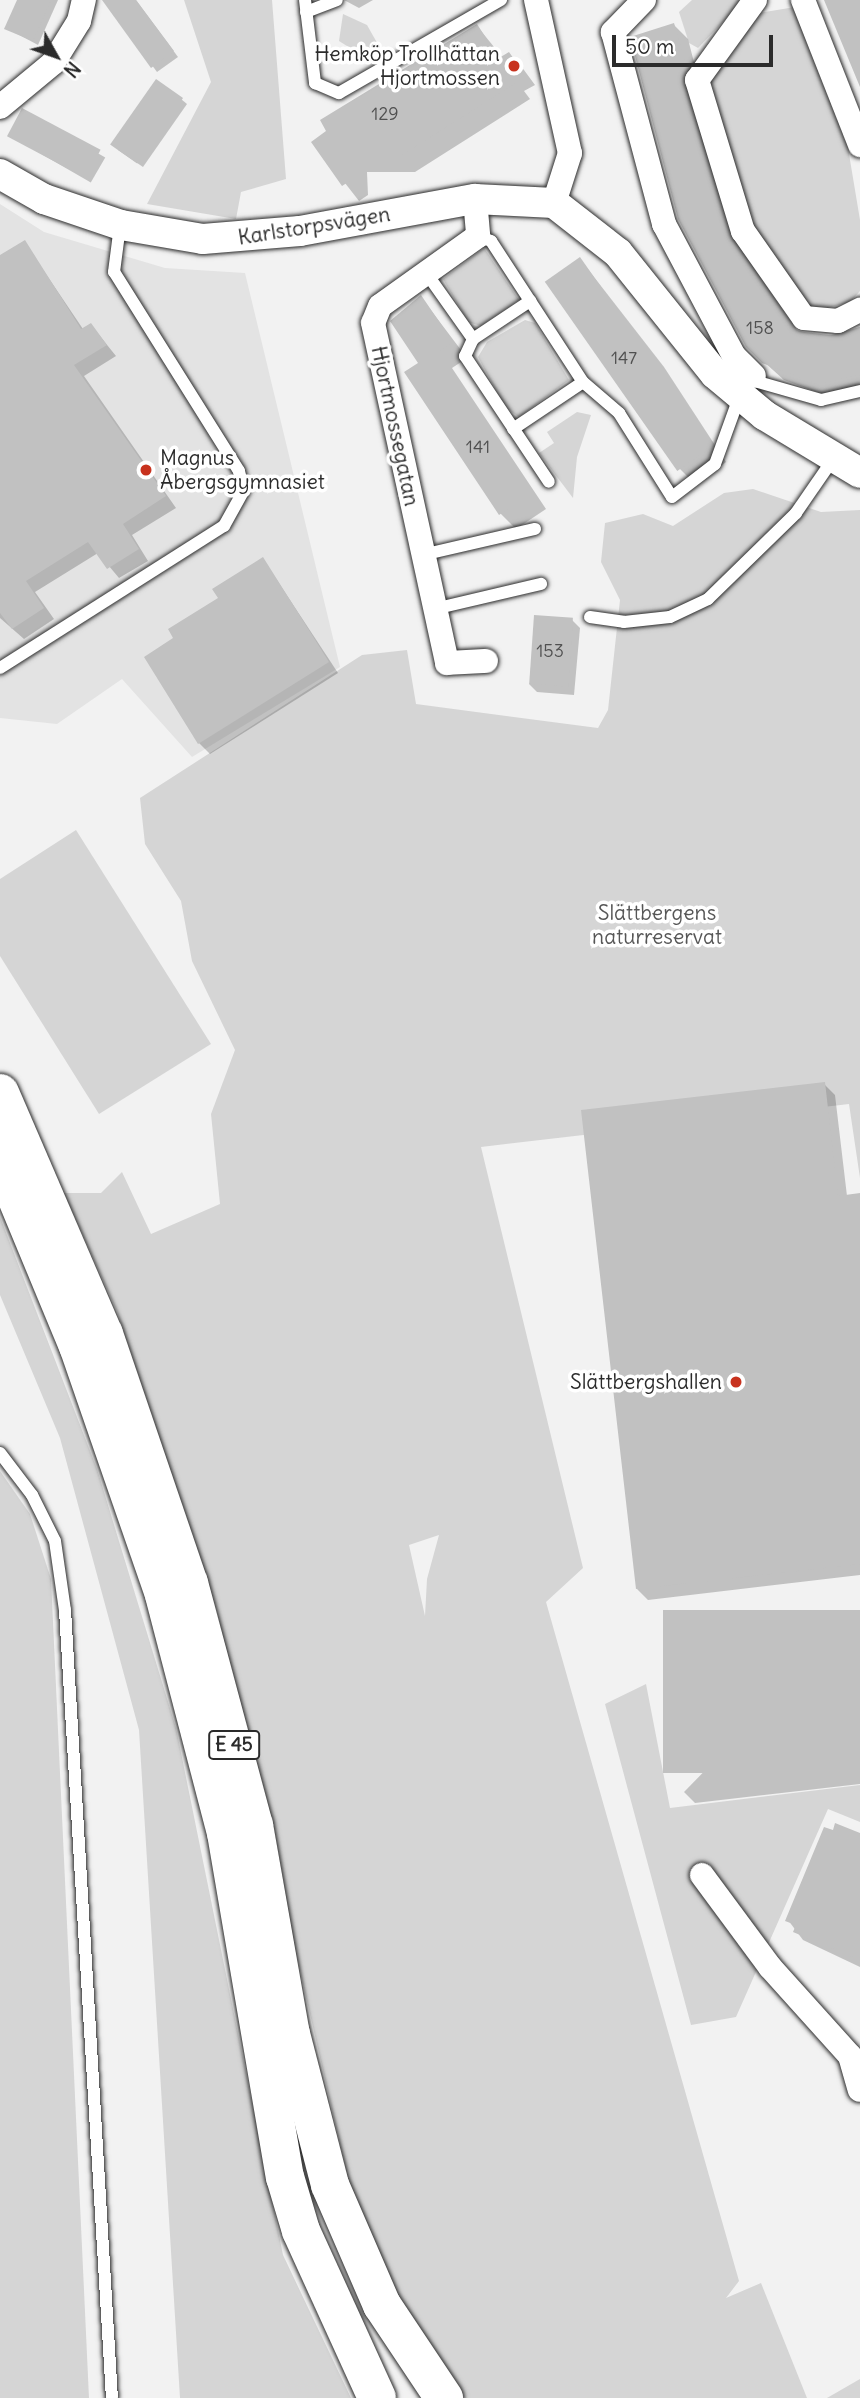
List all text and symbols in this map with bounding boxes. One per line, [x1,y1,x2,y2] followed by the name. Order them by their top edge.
[21,21,91,91] north arrow
[615,21,776,65] scale bar
[625,33,674,60] text: 50 m
[314,41,500,91] place label: Hemköp Trollhättan Hjortmossen
[59,57,86,82] text: N
[506,58,522,74] marker: Hemköp Trollhättan Hjortmossen
[371,103,399,125] house number: 129
[236,202,392,250] street label: Karlstorpsvägen
[746,317,774,339] house number: 158
[366,344,424,508] street label: Hjortmossegatan
[611,347,637,369] house number: 147
[466,436,490,458] house number: 141
[160,445,325,495] place label: Magnus Åbergsgymnasiet
[138,462,154,478] marker: Magnus Åbergsgymnasiet
[536,640,564,662] house number: 153
[592,900,722,950] park label: Slättbergens naturreservat
[570,1369,722,1395] place label: Slättbergshallen
[728,1374,744,1390] marker: Slättbergshallen
[208,1730,260,1760] road number: E 45

